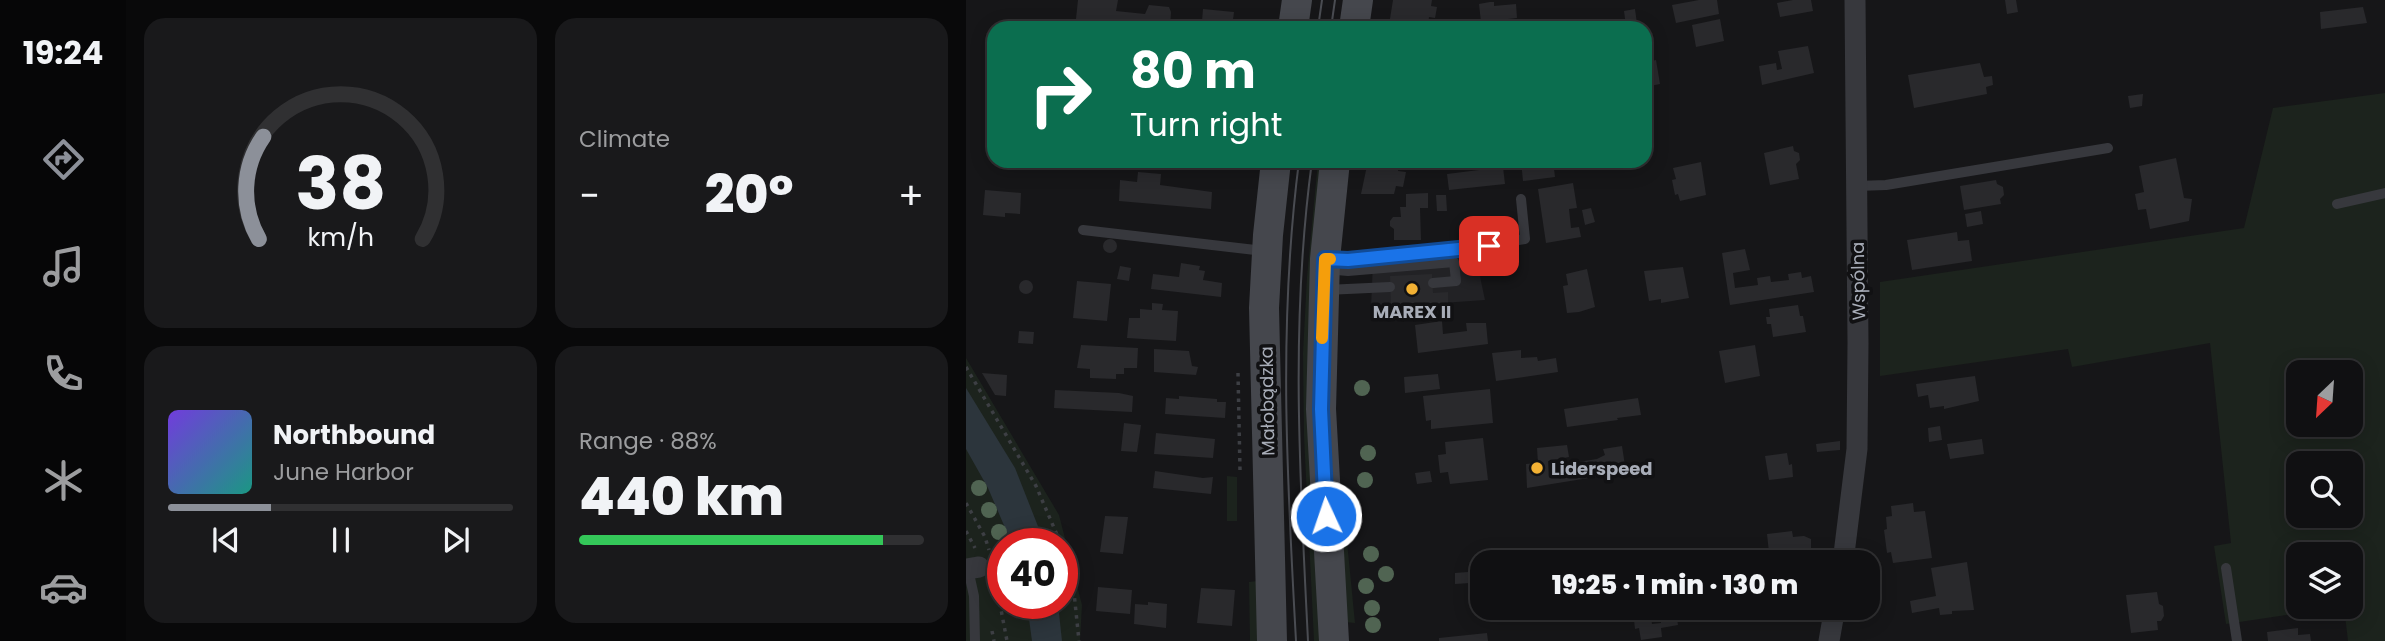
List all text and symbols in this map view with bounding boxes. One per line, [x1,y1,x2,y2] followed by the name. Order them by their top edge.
[23,30,103,75] text: 19:24
[1130,37,1256,105] text: 80 m
[1015,49,1106,140] icon: right
[1130,102,1282,147] text: Turn right
[579,123,670,155] text: Climate
[295,133,386,234] text: 38
[39,135,88,184] icon: directions
[705,158,793,231] text: 20°
[579,169,600,222] text: −
[898,169,924,222] text: +
[1459,216,1519,276] pin
[307,220,374,255] text: km/h
[1470,227,1508,265] icon: arrive
[1845,241,1871,321] street label: Wspólna
[39,242,88,291] icon: music
[1404,281,1420,297] marker: MAREX II
[1373,299,1451,324] place label: MAREX II
[1254,346,1280,456] street label: Małobądzka
[39,349,88,398] icon: phone
[2286,360,2362,438] north arrow
[2286,360,2363,619] map controls
[273,417,435,453] text: Northbound
[579,425,717,457] text: Range · 88%
[2286,451,2363,528] button: search
[39,456,88,505] icon: climate
[273,456,414,488] text: June Harbor
[1551,456,1653,481] place label: Liderspeed
[579,460,784,533] text: 440 km
[1529,460,1545,476] marker: Liderspeed
[1289,479,1363,553] position arrow
[207,521,245,559] icon: previous
[322,521,360,559] icon: pause
[437,521,475,559] icon: next
[987,528,1078,619] speed limit sign: 40
[2286,542,2363,619] button: layers
[39,563,88,612] icon: car
[1552,567,1798,603] text: 19:25 · 1 min · 130 m

